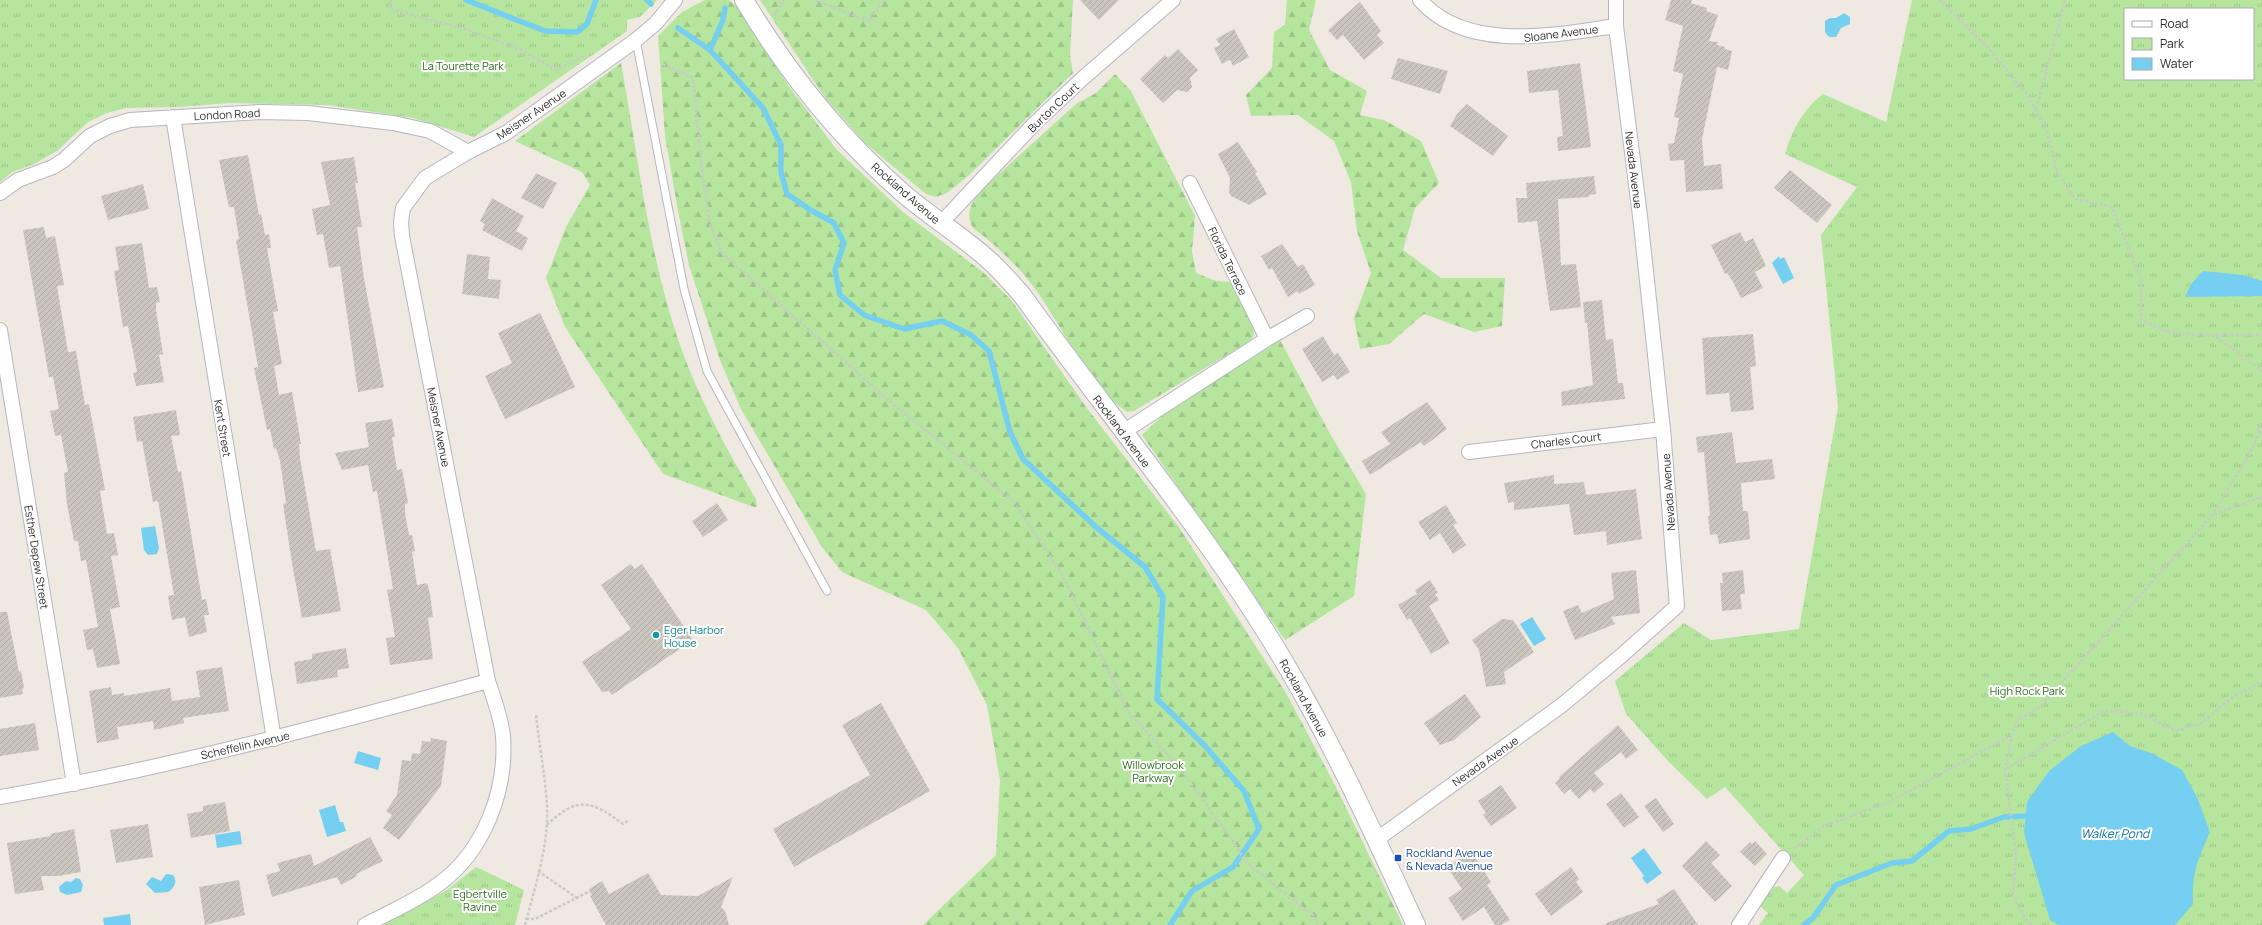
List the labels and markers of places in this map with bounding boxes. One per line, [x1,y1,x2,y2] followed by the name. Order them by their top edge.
[664,622,724,650] place label: Eger Harbor House
[651,630,661,640] marker: Eger Harbor House
[1406,845,1494,873] place label: Rockland Avenue & Nevada Avenue
[1393,853,1403,863] marker: Rockland Avenue & Nevada Avenue

